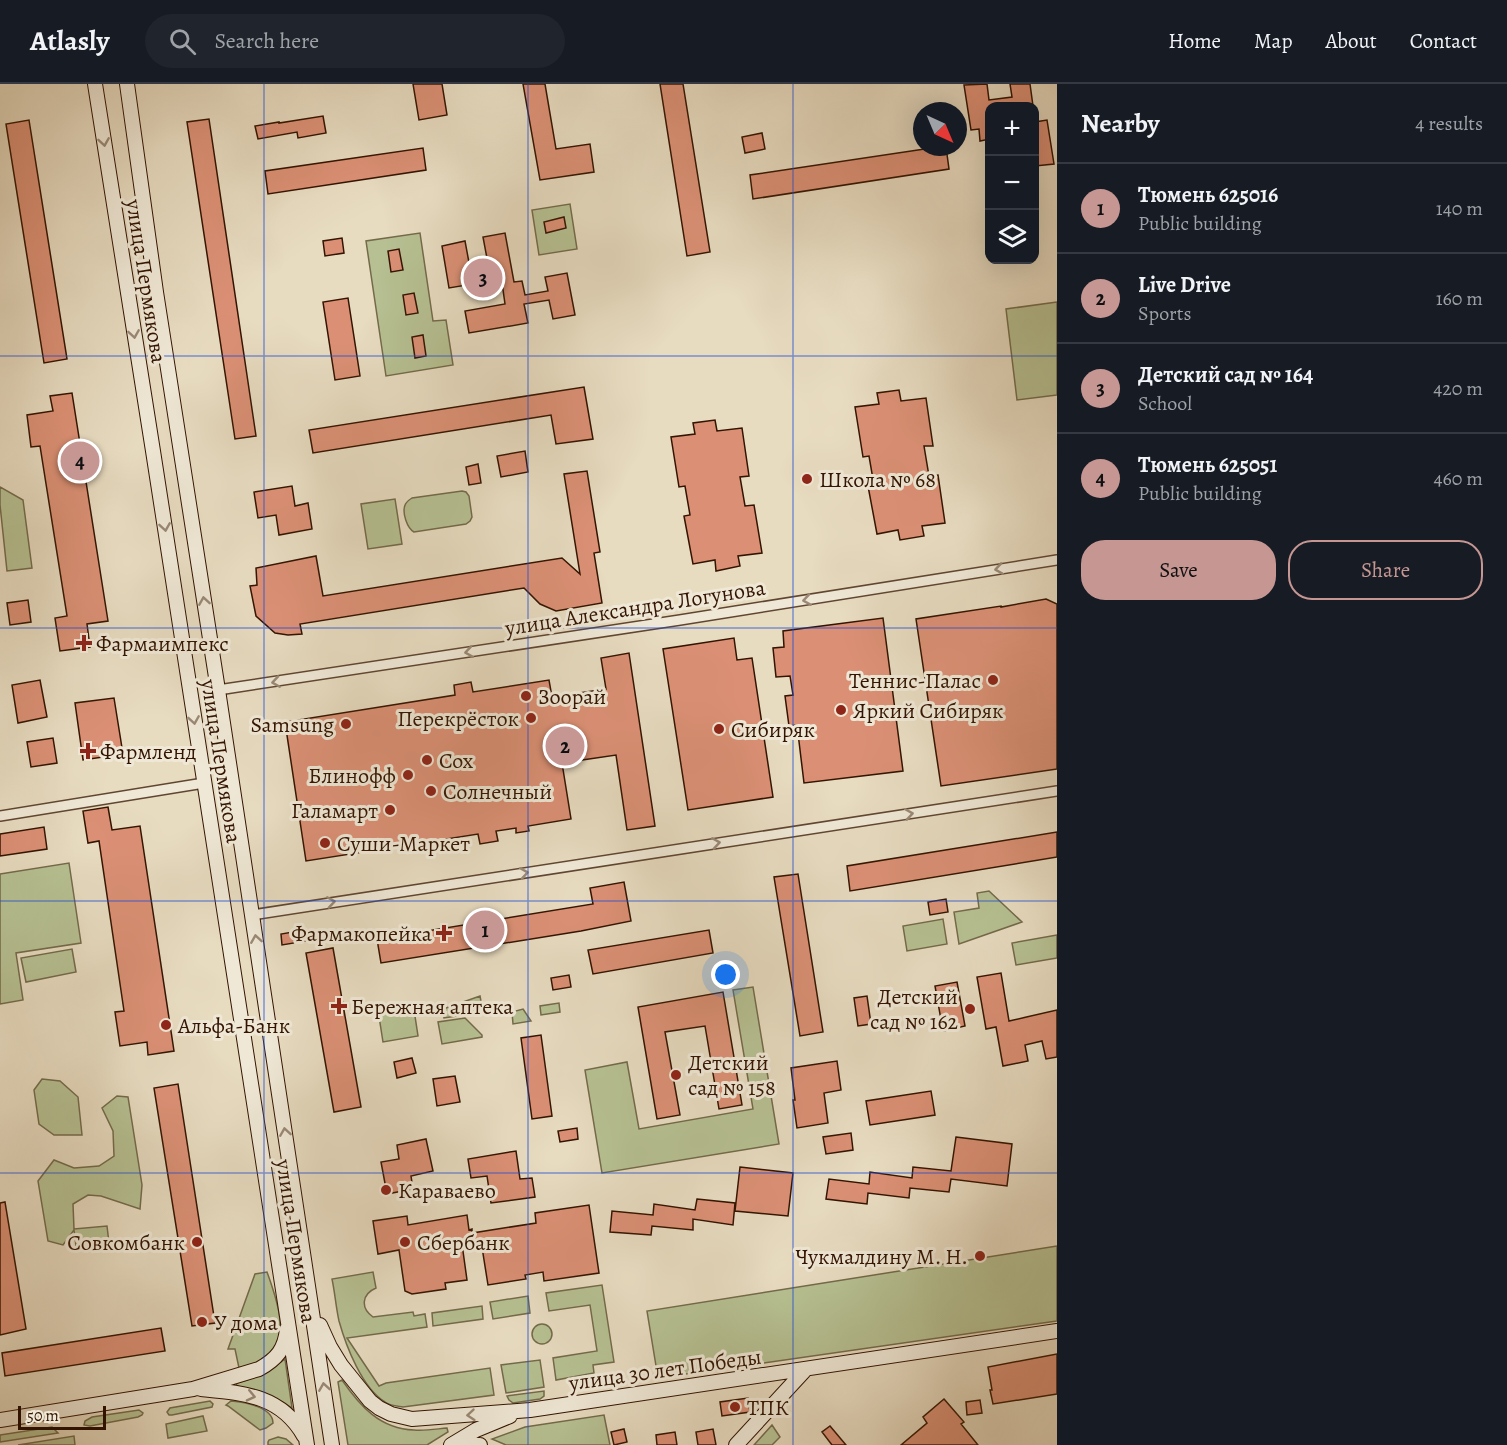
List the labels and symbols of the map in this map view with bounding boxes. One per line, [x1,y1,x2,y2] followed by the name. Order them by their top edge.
[913,102,967,156] north arrow
[97,137,109,146] one-way arrow
[118,196,174,366] street label: улица Пермякова
[464,256,502,300] pin: 3
[128,330,140,339] one-way arrow
[60,438,100,484] pin: 4
[819,465,936,495] place label: Школа № 68
[800,472,814,486] marker: Школа № 68
[158,522,170,532] one-way arrow
[995,563,1004,575] one-way arrow
[502,572,768,644] street label: улица Александра Логунова
[802,593,811,605] one-way arrow
[199,597,211,606] one-way arrow
[96,629,229,659] place label: Фармаимпекс
[77,636,91,650] marker: Фармаимпекс
[464,646,473,658] one-way arrow
[849,666,981,696] place label: Теннис-Палас
[986,673,1000,687] marker: Теннис-Палас
[271,675,281,687] one-way arrow
[193,676,249,846] street label: улица Пермякова
[538,682,606,712] place label: Зоорай
[519,689,533,703] marker: Зоорай
[853,696,1003,726] place label: Яркий Сибиряк
[834,703,848,717] marker: Яркий Сибиряк
[397,704,519,734] place label: Перекрёсток
[250,710,334,740] place label: Samsung
[524,711,538,725] marker: Перекрёсток
[188,715,200,724] one-way arrow
[731,715,815,745] place label: Сибиряк
[339,717,353,731] marker: Samsung
[712,722,726,736] marker: Сибиряк
[546,724,584,768] pin: 2
[100,737,197,767] place label: Фармленд
[81,744,95,758] marker: Фармленд
[439,746,474,776] place label: Cox
[420,753,434,767] marker: Cox
[308,761,396,791] place label: Блинофф
[401,768,415,782] marker: Блинофф
[443,777,552,807] place label: Солнечный
[424,784,438,798] marker: Солнечный
[291,796,378,826] place label: Галамарт
[383,803,397,817] marker: Галамарт
[904,808,914,821] one-way arrow
[337,829,470,859] place label: Суши-Маркет
[318,836,332,850] marker: Суши-Маркет
[712,838,721,850] one-way arrow
[519,867,528,879] one-way arrow
[326,897,335,909] one-way arrow
[466,908,504,952] pin: 1
[291,919,433,949] place label: Фармакопейка
[437,926,451,940] marker: Фармакопейка
[250,935,263,945] one-way arrow
[711,960,740,989] your location
[870,982,958,1037] place label: Детский сад № 162
[351,992,514,1022] place label: Бережная аптека
[332,999,346,1013] marker: Бережная аптека
[963,1002,977,1016] marker: Детский сад № 162
[177,1011,290,1041] place label: Альфа-Банк
[159,1018,173,1032] marker: Альфа-Банк
[688,1048,776,1103] place label: Детский сад № 158
[669,1068,683,1082] marker: Детский сад № 158
[280,1127,292,1137] one-way arrow
[268,1156,324,1326] street label: улица Пермякова
[398,1176,496,1206] place label: Караваево
[379,1183,393,1197] marker: Караваево
[67,1228,185,1258] place label: Совкомбанк
[417,1228,510,1258] place label: Сбербанк
[190,1235,204,1249] marker: Совкомбанк
[398,1235,412,1249] marker: Сбербанк
[796,1242,968,1272] place label: Чукмалдину М. Н.
[973,1249,987,1263] marker: Чукмалдину М. Н.
[214,1308,279,1338] place label: У дома
[195,1315,209,1329] marker: У дома
[566,1342,763,1398] street label: улица 30 лет Победы
[318,1383,330,1392] one-way arrow
[246,1389,256,1402] one-way arrow
[747,1393,789,1423] place label: ТПК
[728,1400,742,1414] marker: ТПК
[18,1403,106,1430] scale bar
[467,1408,476,1421] one-way arrow

